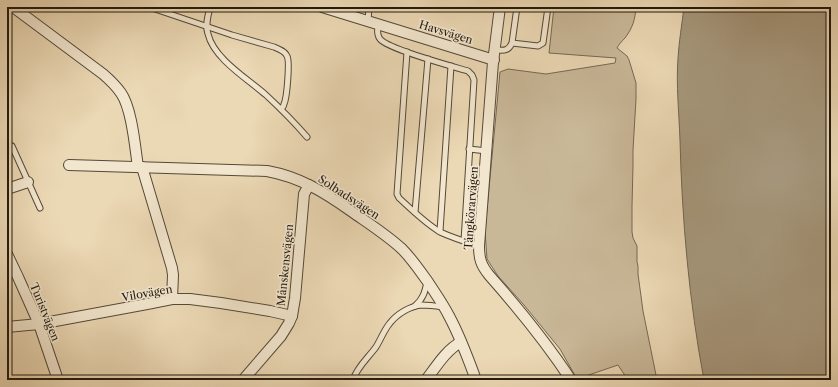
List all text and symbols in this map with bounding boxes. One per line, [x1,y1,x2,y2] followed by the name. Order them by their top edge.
[417,17,475,47] street label: Havsvägen
[461,166,481,250] street label: Tångkörarvägen
[316,172,383,222] street label: Solbadsvägen
[274,223,296,307] street label: Månskensvägen
[27,281,63,343] street label: Turistvägen
[120,282,174,305] street label: Vilovägen

